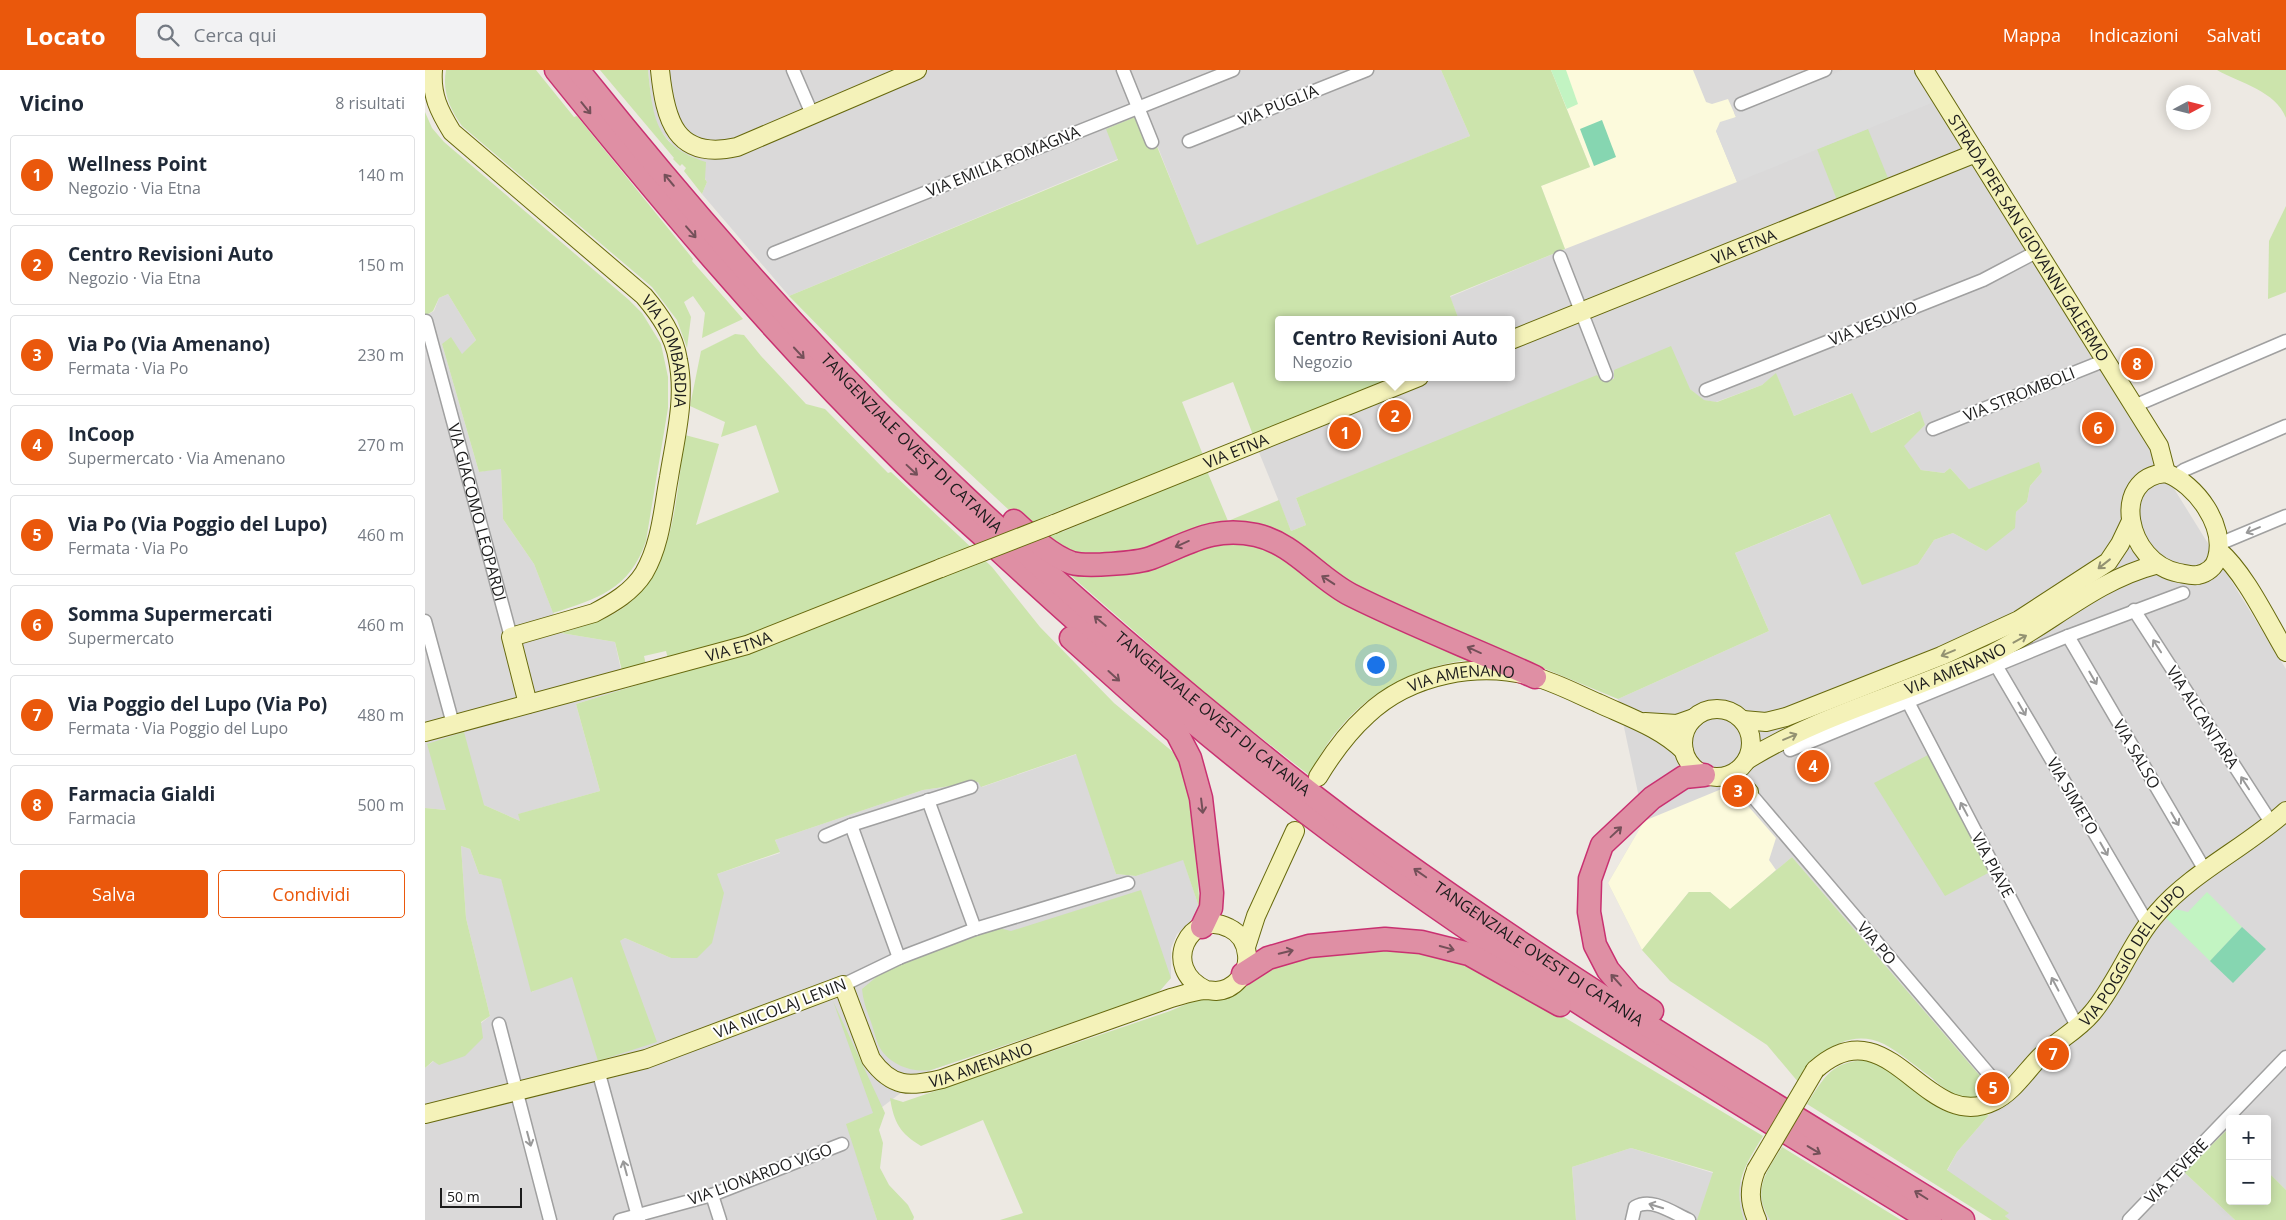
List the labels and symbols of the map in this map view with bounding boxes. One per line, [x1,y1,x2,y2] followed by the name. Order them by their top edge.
[1235,79,1322,131] street label: VIA PUGLIA
[2166,85,2211,130] north arrow
[581,101,592,114] one-way arrow
[1943,110,2115,366] street label: STRADA PER SAN GIOVANNI GALERMO
[923,120,1084,202] street label: VIA EMILIA ROMAGNA
[663,174,674,187] one-way arrow
[1708,223,1780,269] street label: VIA ETNA
[686,225,697,238] one-way arrow
[636,290,692,409] street label: VIA LOMBARDIA
[1825,295,1921,351] street label: VIA VESUVIO
[2121,345,2153,383] pin: 8
[794,347,805,360] one-way arrow
[816,348,1008,538] street label: TANGENZIALE OVEST DI CATANIA
[1960,362,2078,426] street label: VIA STROMBOLI
[1379,397,1411,435] pin: 2
[2082,409,2114,447] pin: 6
[1329,414,1361,452] pin: 1
[443,421,512,604] street label: VIA GIACOMO LEOPARDI
[1200,428,1272,474] street label: VIA ETNA
[906,464,919,476] one-way arrow
[2245,526,2260,535] one-way arrow
[1175,540,1190,550] one-way arrow
[2098,558,2111,569] one-way arrow
[1321,575,1335,585] one-way arrow
[1094,616,1107,627] one-way arrow
[703,625,776,667] street label: VIA ETNA
[1111,626,1316,801] street label: TANGENZIALE OVEST DI CATANIA
[2012,633,2027,643] one-way arrow
[1902,637,2010,700] street label: VIA AMENANO
[2152,639,2162,653] one-way arrow
[1467,644,1482,654] one-way arrow
[1941,648,1956,658] one-way arrow
[1363,652,1389,678] your location
[1404,659,1516,697] street label: VIA AMENANO
[2162,662,2245,773] street label: VIA ALCANTARA
[1107,671,1120,682] one-way arrow
[2088,671,2098,685] one-way arrow
[2017,702,2027,717] one-way arrow
[2108,715,2166,793] street label: VIA SALSO
[1782,731,1797,741] one-way arrow
[1797,747,1829,785] pin: 4
[2042,753,2104,839] street label: VIA SIMETO
[1722,772,1754,810] pin: 3
[2240,776,2250,790] one-way arrow
[1197,798,1207,814] one-way arrow
[1959,802,1968,817] one-way arrow
[2170,811,2180,825] one-way arrow
[1610,826,1622,838] one-way arrow
[1967,829,2019,901] street label: VIA PIAVE
[2100,842,2110,856] one-way arrow
[1413,868,1427,878] one-way arrow
[1430,876,1649,1031] street label: TANGENZIALE OVEST DI CATANIA
[2074,879,2190,1031] street label: VIA POGGIO DEL LUPO
[1852,917,1902,969] street label: VIA PO
[1438,944,1454,954] one-way arrow
[1278,947,1294,956] one-way arrow
[711,973,849,1043] street label: VIA NICOLAJ LENIN
[1610,973,1622,986] one-way arrow
[2050,977,2060,992] one-way arrow
[2037,1035,2069,1073] pin: 7
[927,1037,1036,1093] street label: VIA AMENANO
[1977,1069,2009,1107] pin: 5
[525,1131,534,1147] one-way arrow
[2139,1133,2213,1209] street label: VIA TEVERE
[685,1138,835,1210] street label: VIA LIONARDO VIGO
[1807,1145,1821,1155] one-way arrow
[619,1161,629,1177] one-way arrow
[440,1185,523,1208] scale bar
[1915,1189,1929,1199] one-way arrow
[1649,1201,1664,1210] one-way arrow

